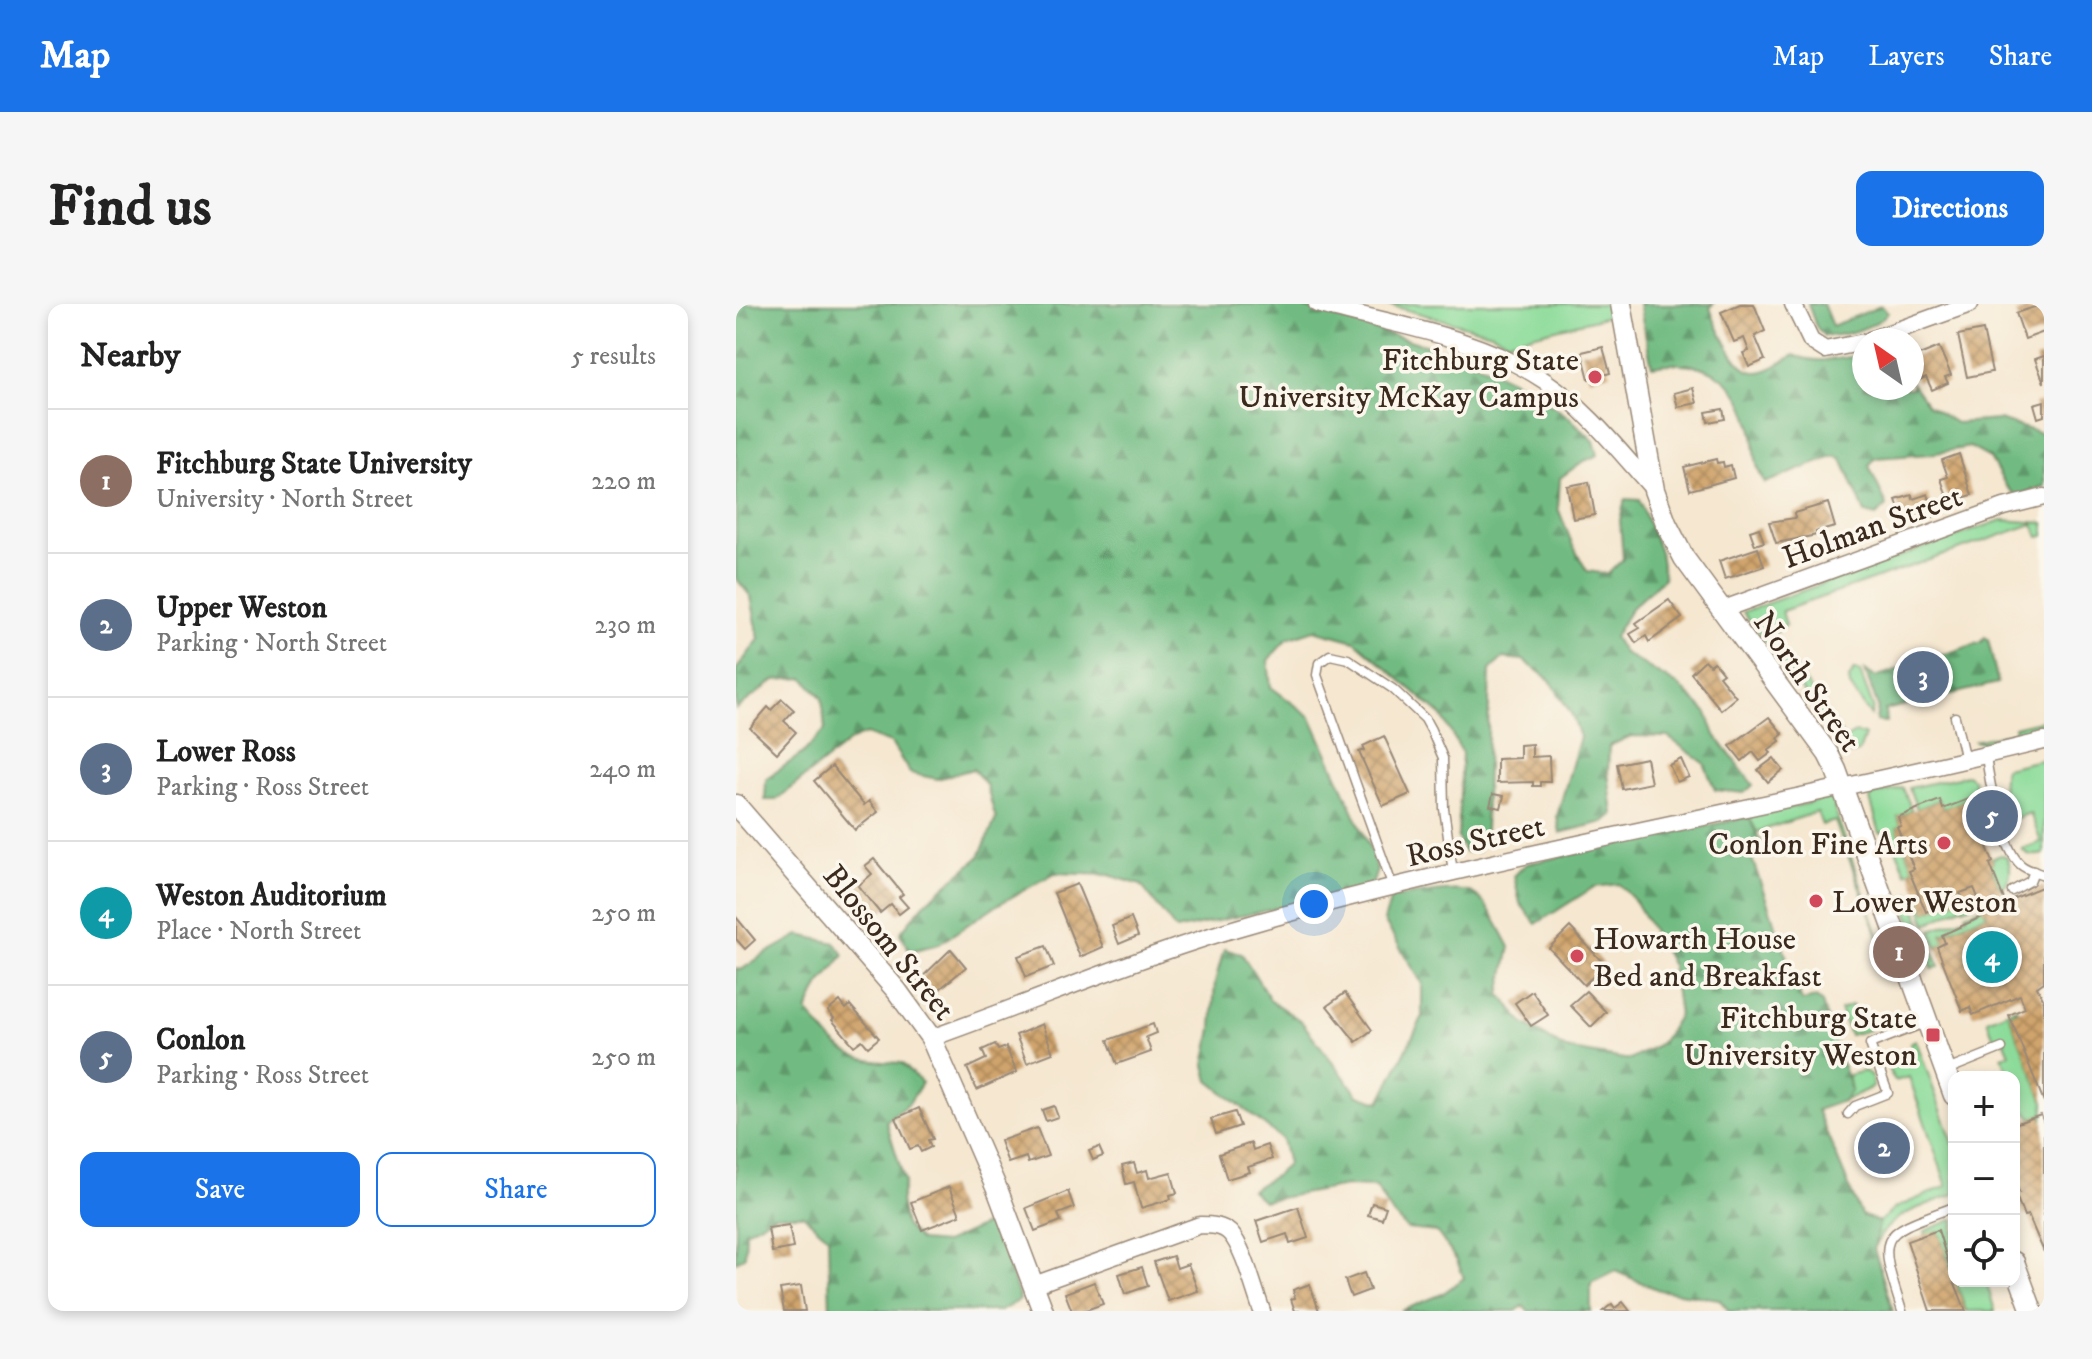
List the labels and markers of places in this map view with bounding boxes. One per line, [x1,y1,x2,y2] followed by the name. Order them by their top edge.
[1238,341,1579,418] place label: Fitchburg State University McKay Campus
[1586,368,1604,386] marker: Fitchburg State University McKay Campus
[1897,647,1949,707] pin: 3
[1966,786,2018,846] pin: 5
[1708,825,1928,865] place label: Conlon Fine Arts
[1935,834,1953,852] marker: Conlon Fine Arts
[1832,883,2018,923] place label: Lower Weston
[1807,892,1825,910] marker: Lower Weston
[1593,920,1822,997] place label: Howarth House Bed and Breakfast
[1873,922,1925,982] pin: 1
[1966,927,2018,987] pin: 4
[1568,947,1586,965] marker: Howarth House Bed and Breakfast
[1683,999,1917,1076] place label: Fitchburg State University Weston
[1924,1026,1942,1044] marker: Fitchburg State University Weston
[1858,1118,1910,1178] pin: 2

